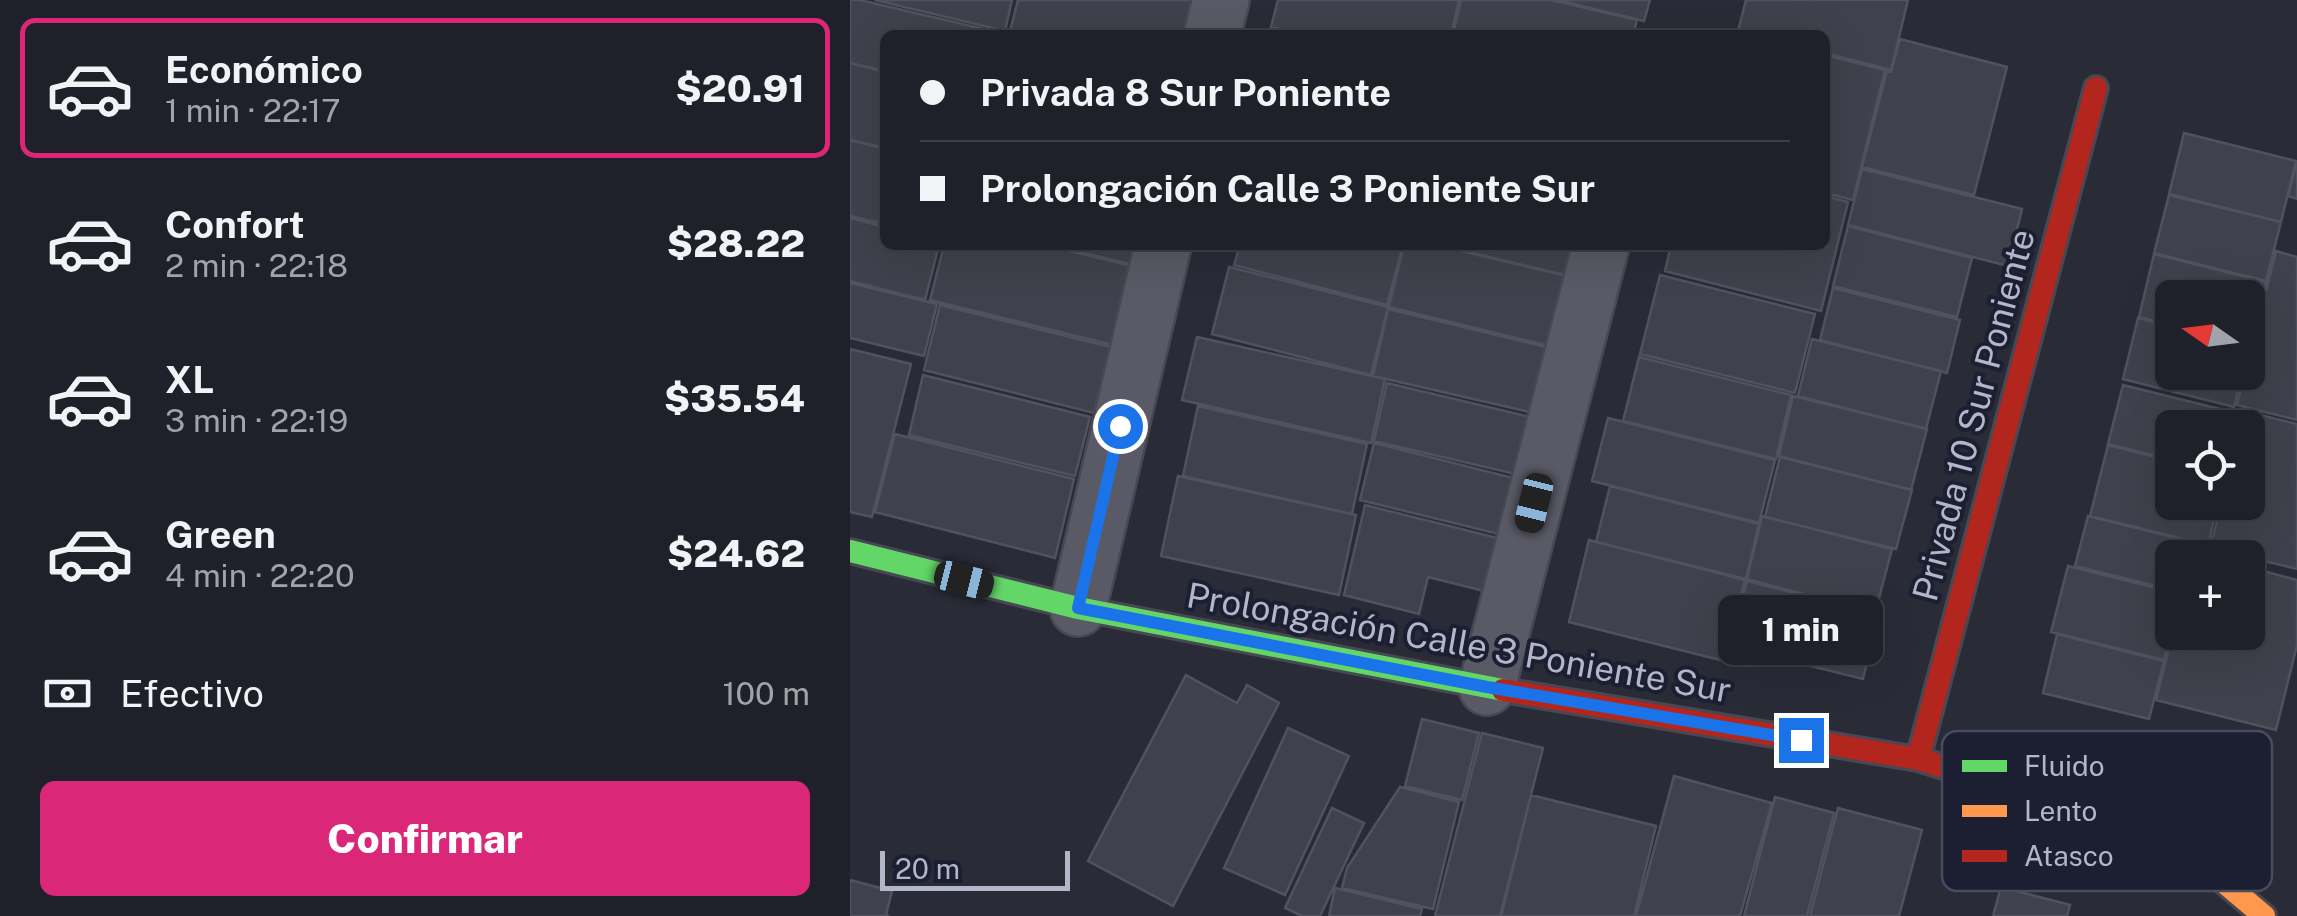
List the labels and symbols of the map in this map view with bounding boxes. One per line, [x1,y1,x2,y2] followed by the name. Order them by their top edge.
[1904,224,2043,605] street label: Privada 10 Sur Poniente
[2155,280,2265,390] north arrow
[1098,404,1143,449] route start
[1512,470,1556,536] car
[931,558,997,602] car
[1184,574,1735,711] street label: Prolongación Calle 3 Poniente Sur
[1718,595,1884,665] callout: 1 min
[1779,718,1824,763] route end
[1942,731,2272,891] legend
[2024,749,2105,782] text: Fluido
[2024,794,2097,827] text: Lento
[2024,839,2114,872] text: Atasco
[880,846,1070,890] scale bar

